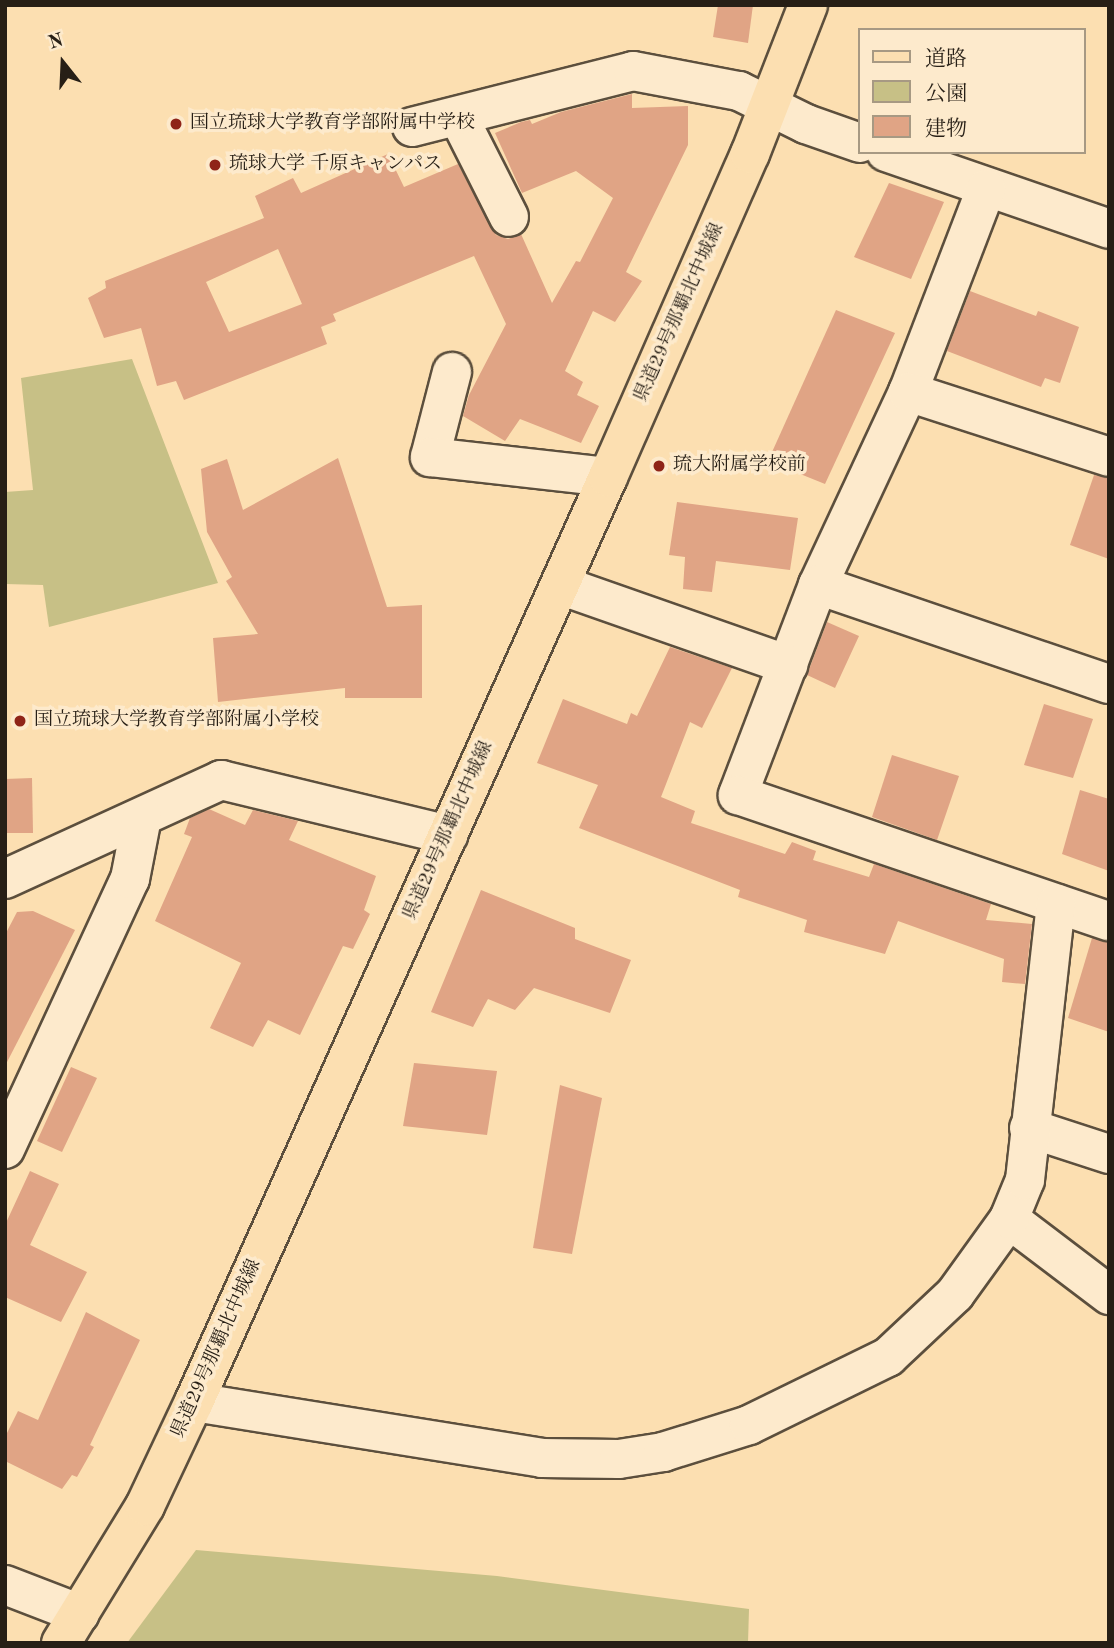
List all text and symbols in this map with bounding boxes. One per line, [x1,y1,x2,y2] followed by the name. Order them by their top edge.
[28,28,98,98] north arrow
[858,28,1086,154] legend
[47,31,66,54] text: N
[925,49,967,70] text: 道路
[925,84,967,105] text: 公園
[190,113,475,135] place label: 国立琉球大学教育学部附属中学校
[168,116,184,132] marker: 国立琉球大学教育学部附属中学校
[925,119,967,140] text: 建物
[229,154,443,176] place label: 琉球大学 千原キャンパス
[207,157,223,173] marker: 琉球大学 千原キャンパス
[630,220,730,406] street label: 県道29号那覇北中城線
[673,455,806,477] place label: 琉大附属学校前
[651,458,667,474] marker: 琉大附属学校前
[34,710,319,732] place label: 国立琉球大学教育学部附属小学校
[12,713,28,729] marker: 国立琉球大学教育学部附属小学校
[399,738,499,924] street label: 県道29号那覇北中城線
[167,1256,267,1442] street label: 県道29号那覇北中城線

